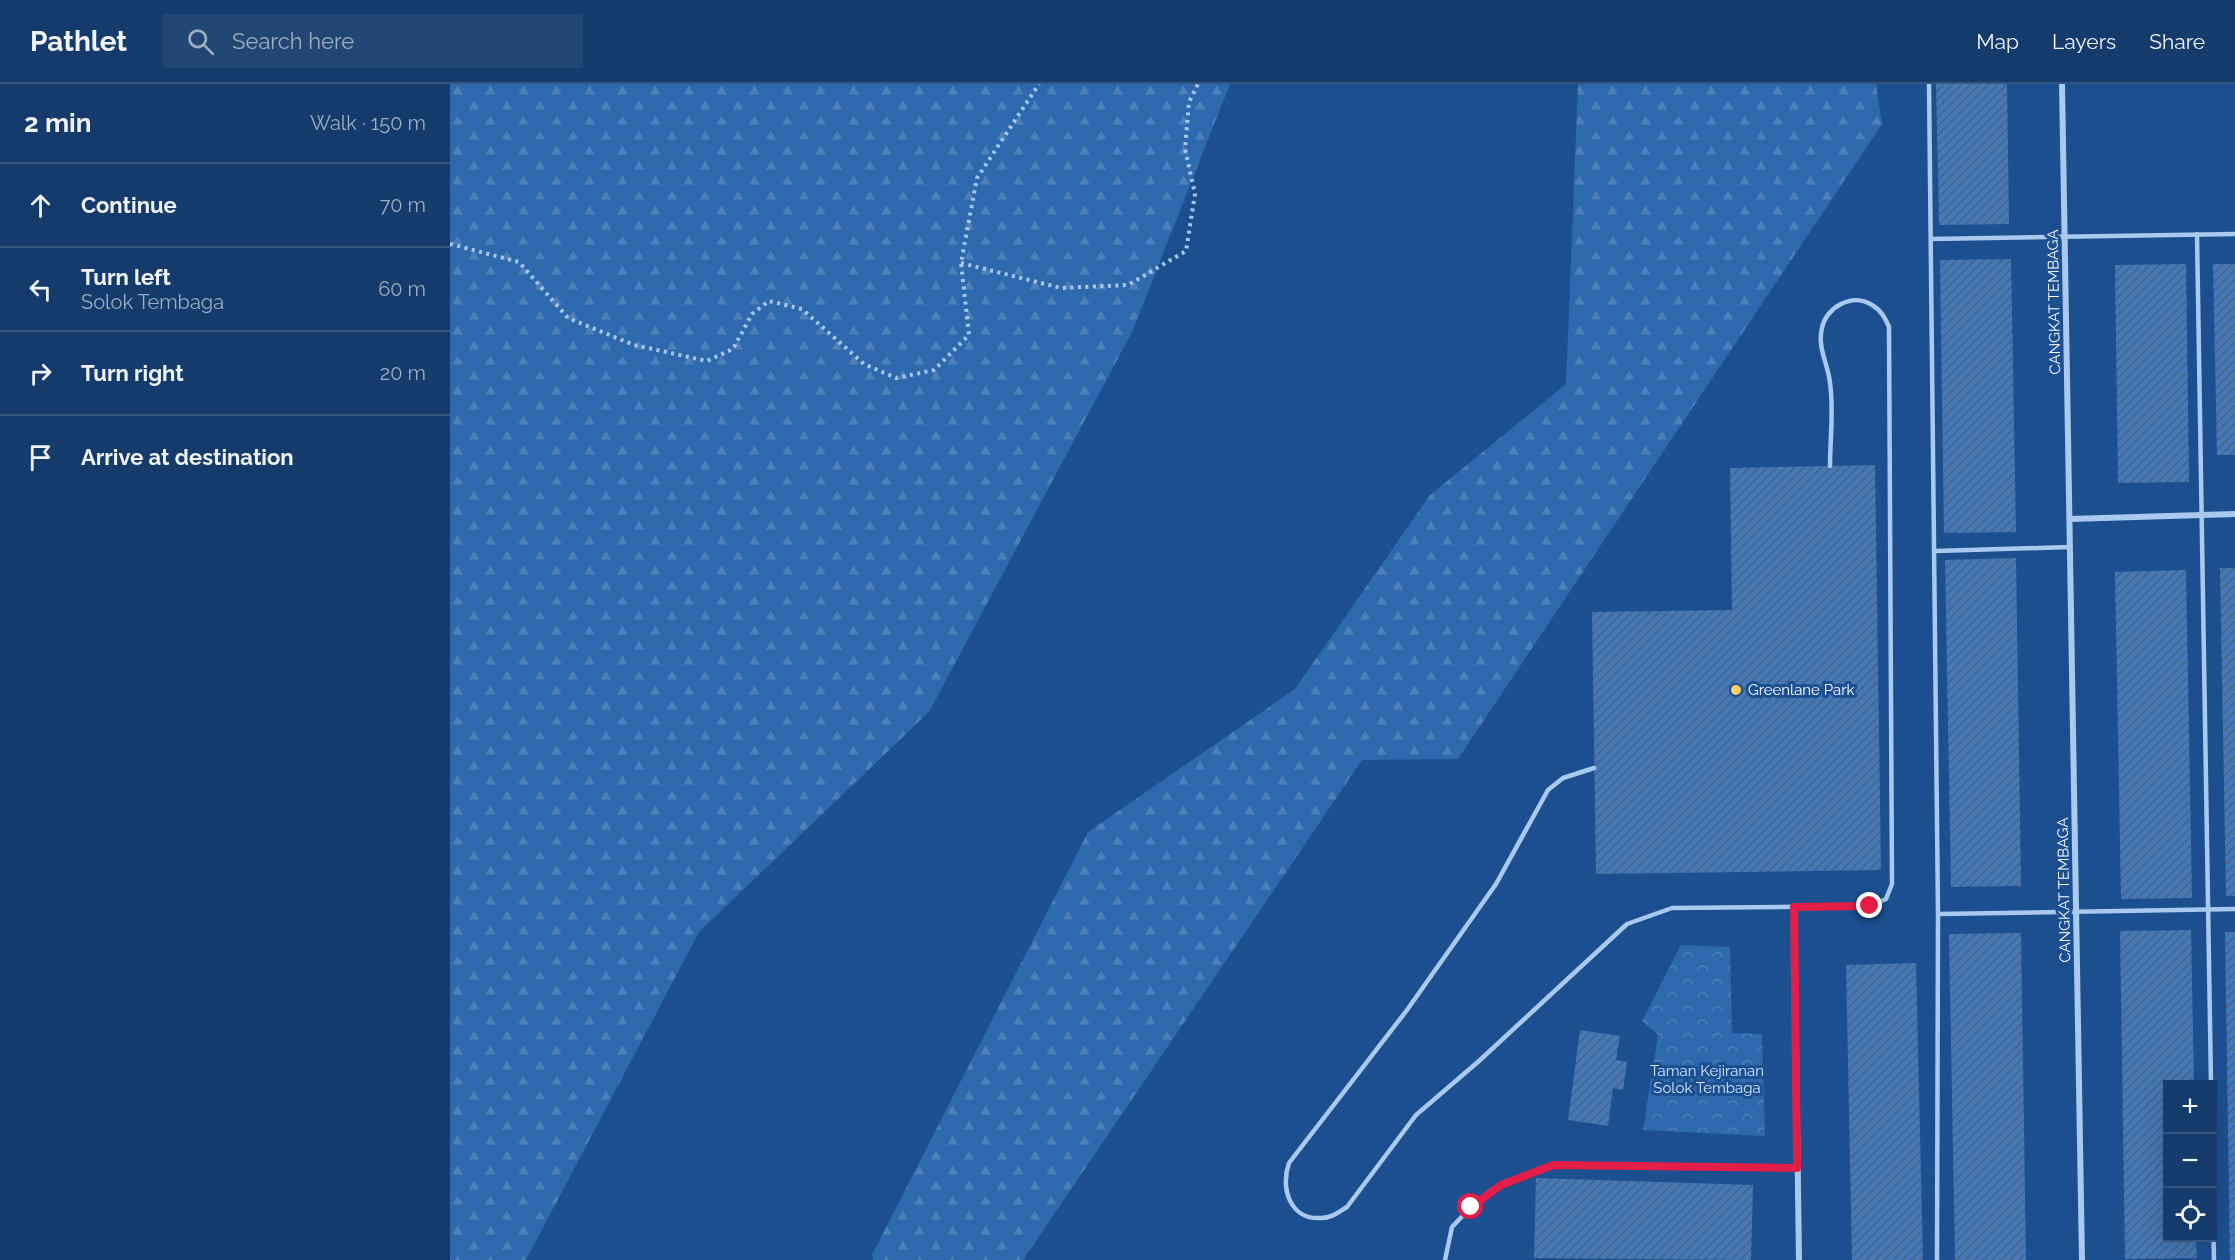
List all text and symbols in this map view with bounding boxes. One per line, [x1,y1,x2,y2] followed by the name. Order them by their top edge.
[163,14,583,68] search box
[30,25,127,58] text: Pathlet
[184,25,217,58] icon: search
[232,28,354,54] text: Search here
[1976,29,2019,54] text: Map
[2052,29,2116,54] text: Layers
[2149,29,2205,54] text: Share
[24,108,91,138] text: 2 min
[310,111,426,135] text: Walk · 150 m
[24,189,57,222] icon: ahead
[81,192,177,218] text: Continue
[380,193,426,217] text: 70 m
[2044,229,2064,375] street label: CANGKAT TEMBAGA
[81,264,171,290] text: Turn left
[24,273,57,306] icon: left
[378,277,426,301] text: 60 m
[81,290,224,314] text: Solok Tembaga
[24,357,57,390] icon: right
[81,360,184,386] text: Turn right
[380,361,426,385] text: 20 m
[24,441,57,474] icon: arrive
[81,444,294,470] text: Arrive at destination
[1748,681,1854,699] place label: Greenlane Park
[1729,683,1743,697] marker: Greenlane Park
[2054,817,2074,963] street label: CANGKAT TEMBAGA
[1856,892,1882,918] route end
[1650,1062,1764,1097] park label: Taman Kejiranan Solok Tembaga
[2163,1080,2217,1242] map controls
[2163,1080,2217,1134] button: +
[2163,1134,2217,1188] button: −
[2163,1188,2217,1242] button: locate
[1457,1193,1483,1219] route start

